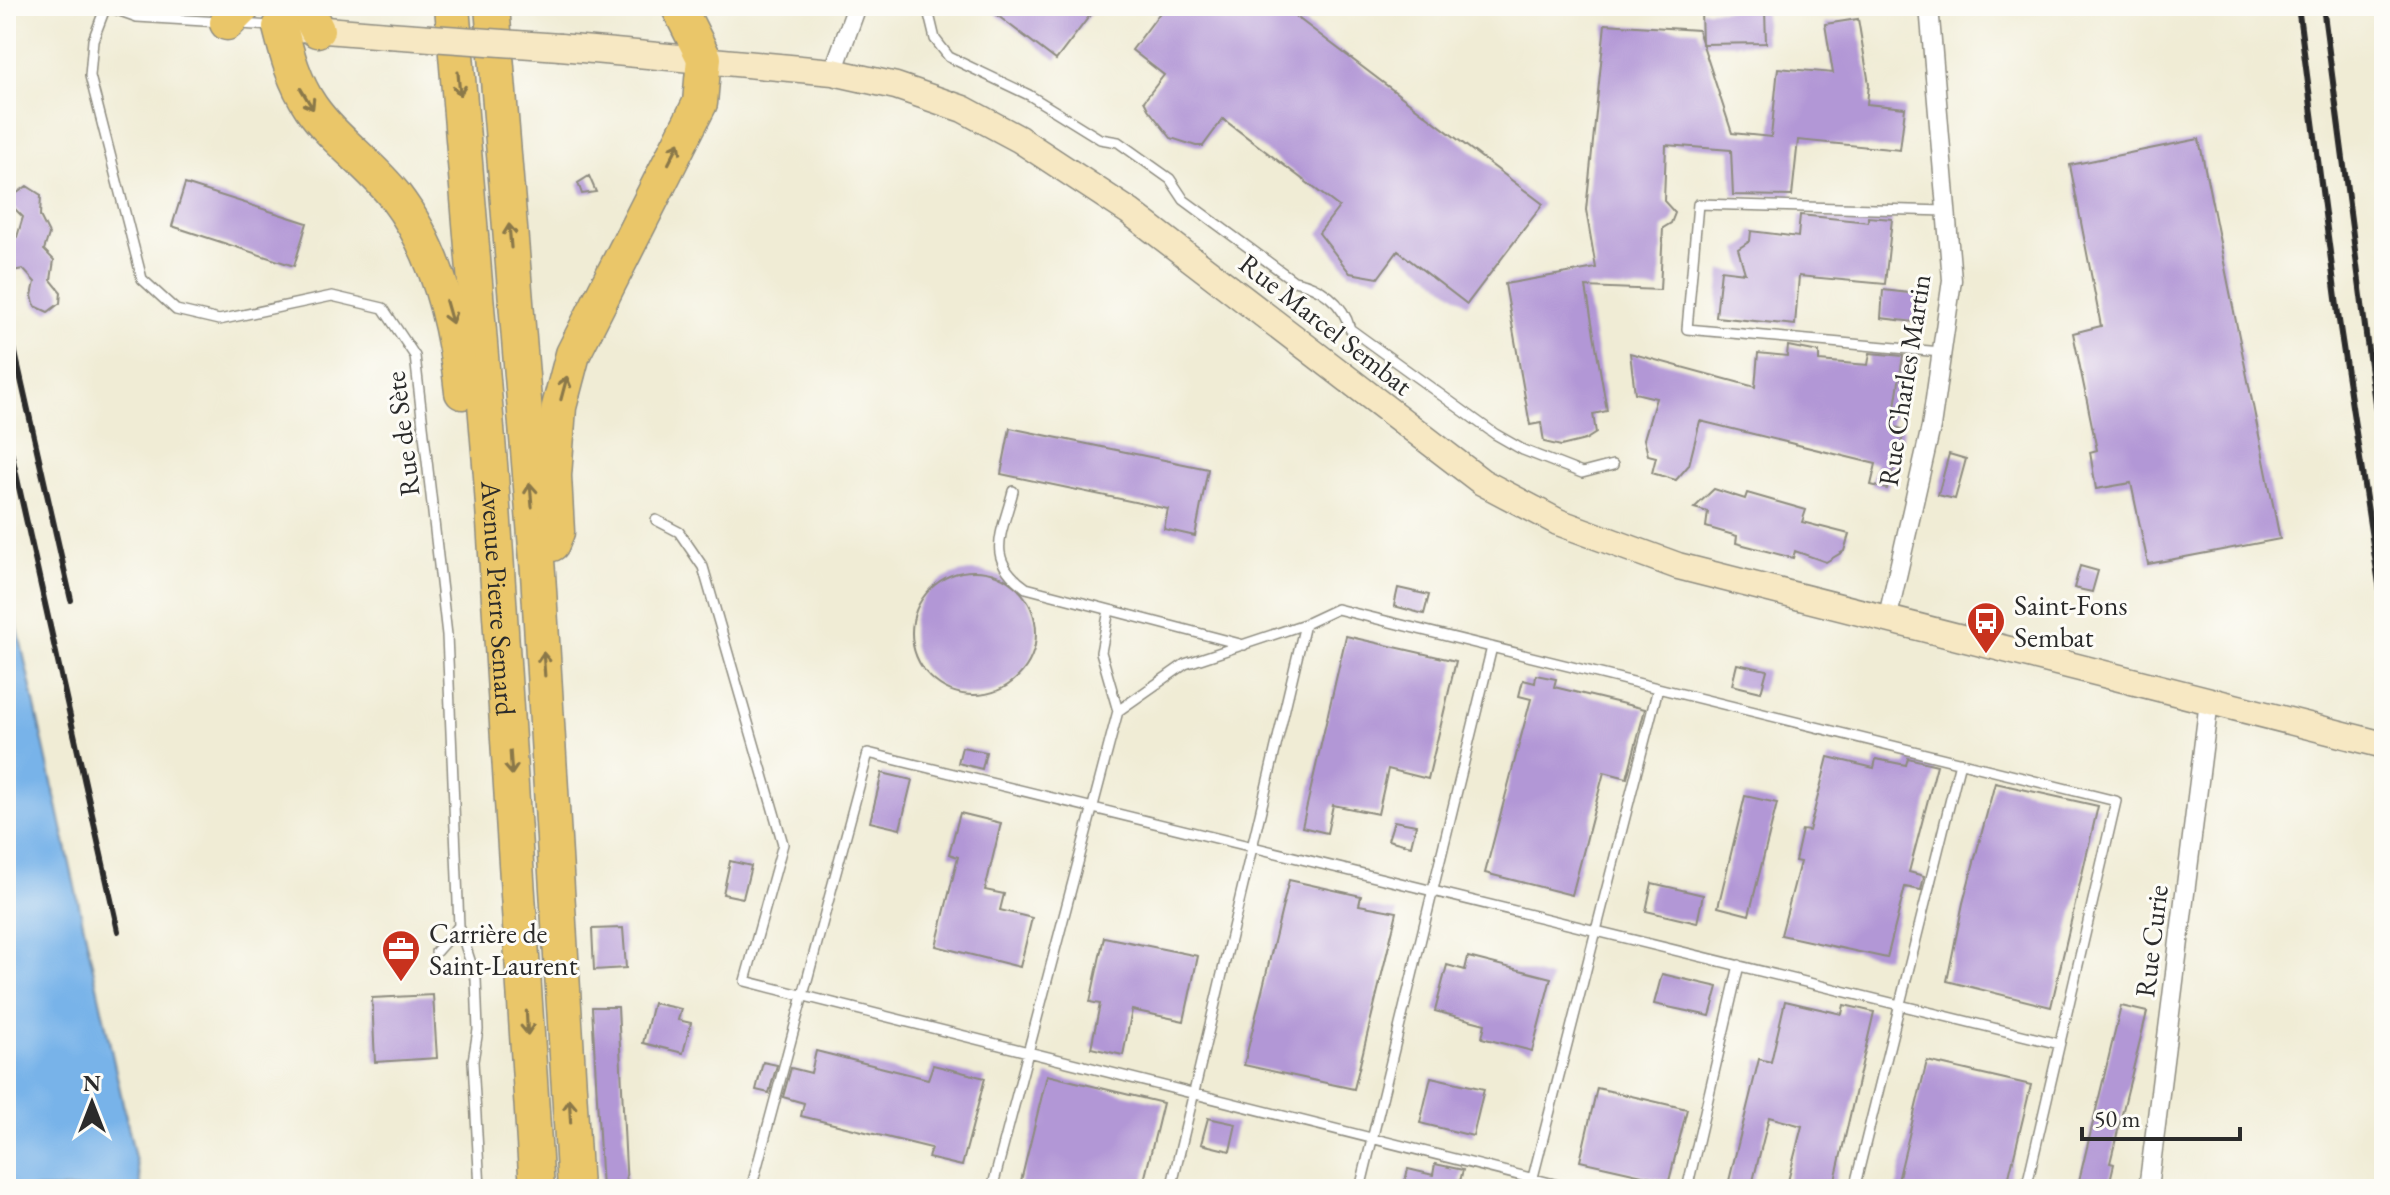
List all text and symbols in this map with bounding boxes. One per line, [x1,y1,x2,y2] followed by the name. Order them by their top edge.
[452,70,467,97] one-way arrow
[299,87,315,110] one-way arrow
[667,142,683,166] one-way arrow
[502,223,517,250] one-way arrow
[1232,245,1420,403] street label: Rue Marcel Sembat
[1869,271,1939,488] street label: Rue Charles Martin
[442,298,457,324] one-way arrow
[376,369,428,499] street label: Rue de Sète
[558,376,573,402] one-way arrow
[473,479,524,717] street label: Avenue Pierre Semard
[524,482,539,509] one-way arrow
[2014,587,2128,655] place label: Saint-Fons Sembat
[1965,600,2007,655] bus stop icon: Saint-Fons Sembat
[536,651,551,678] one-way arrow
[504,749,519,776] one-way arrow
[2126,883,2176,999] street label: Rue Curie
[429,915,578,983] place label: Carrière de Saint-Laurent
[380,928,422,983] office icon: Carrière de Saint-Laurent
[520,1009,535,1036] one-way arrow
[52,1063,132,1143] north arrow
[83,1069,101,1098] text: N
[2082,1091,2240,1141] scale bar
[563,1098,578,1125] one-way arrow
[2094,1103,2141,1134] text: 50 m

